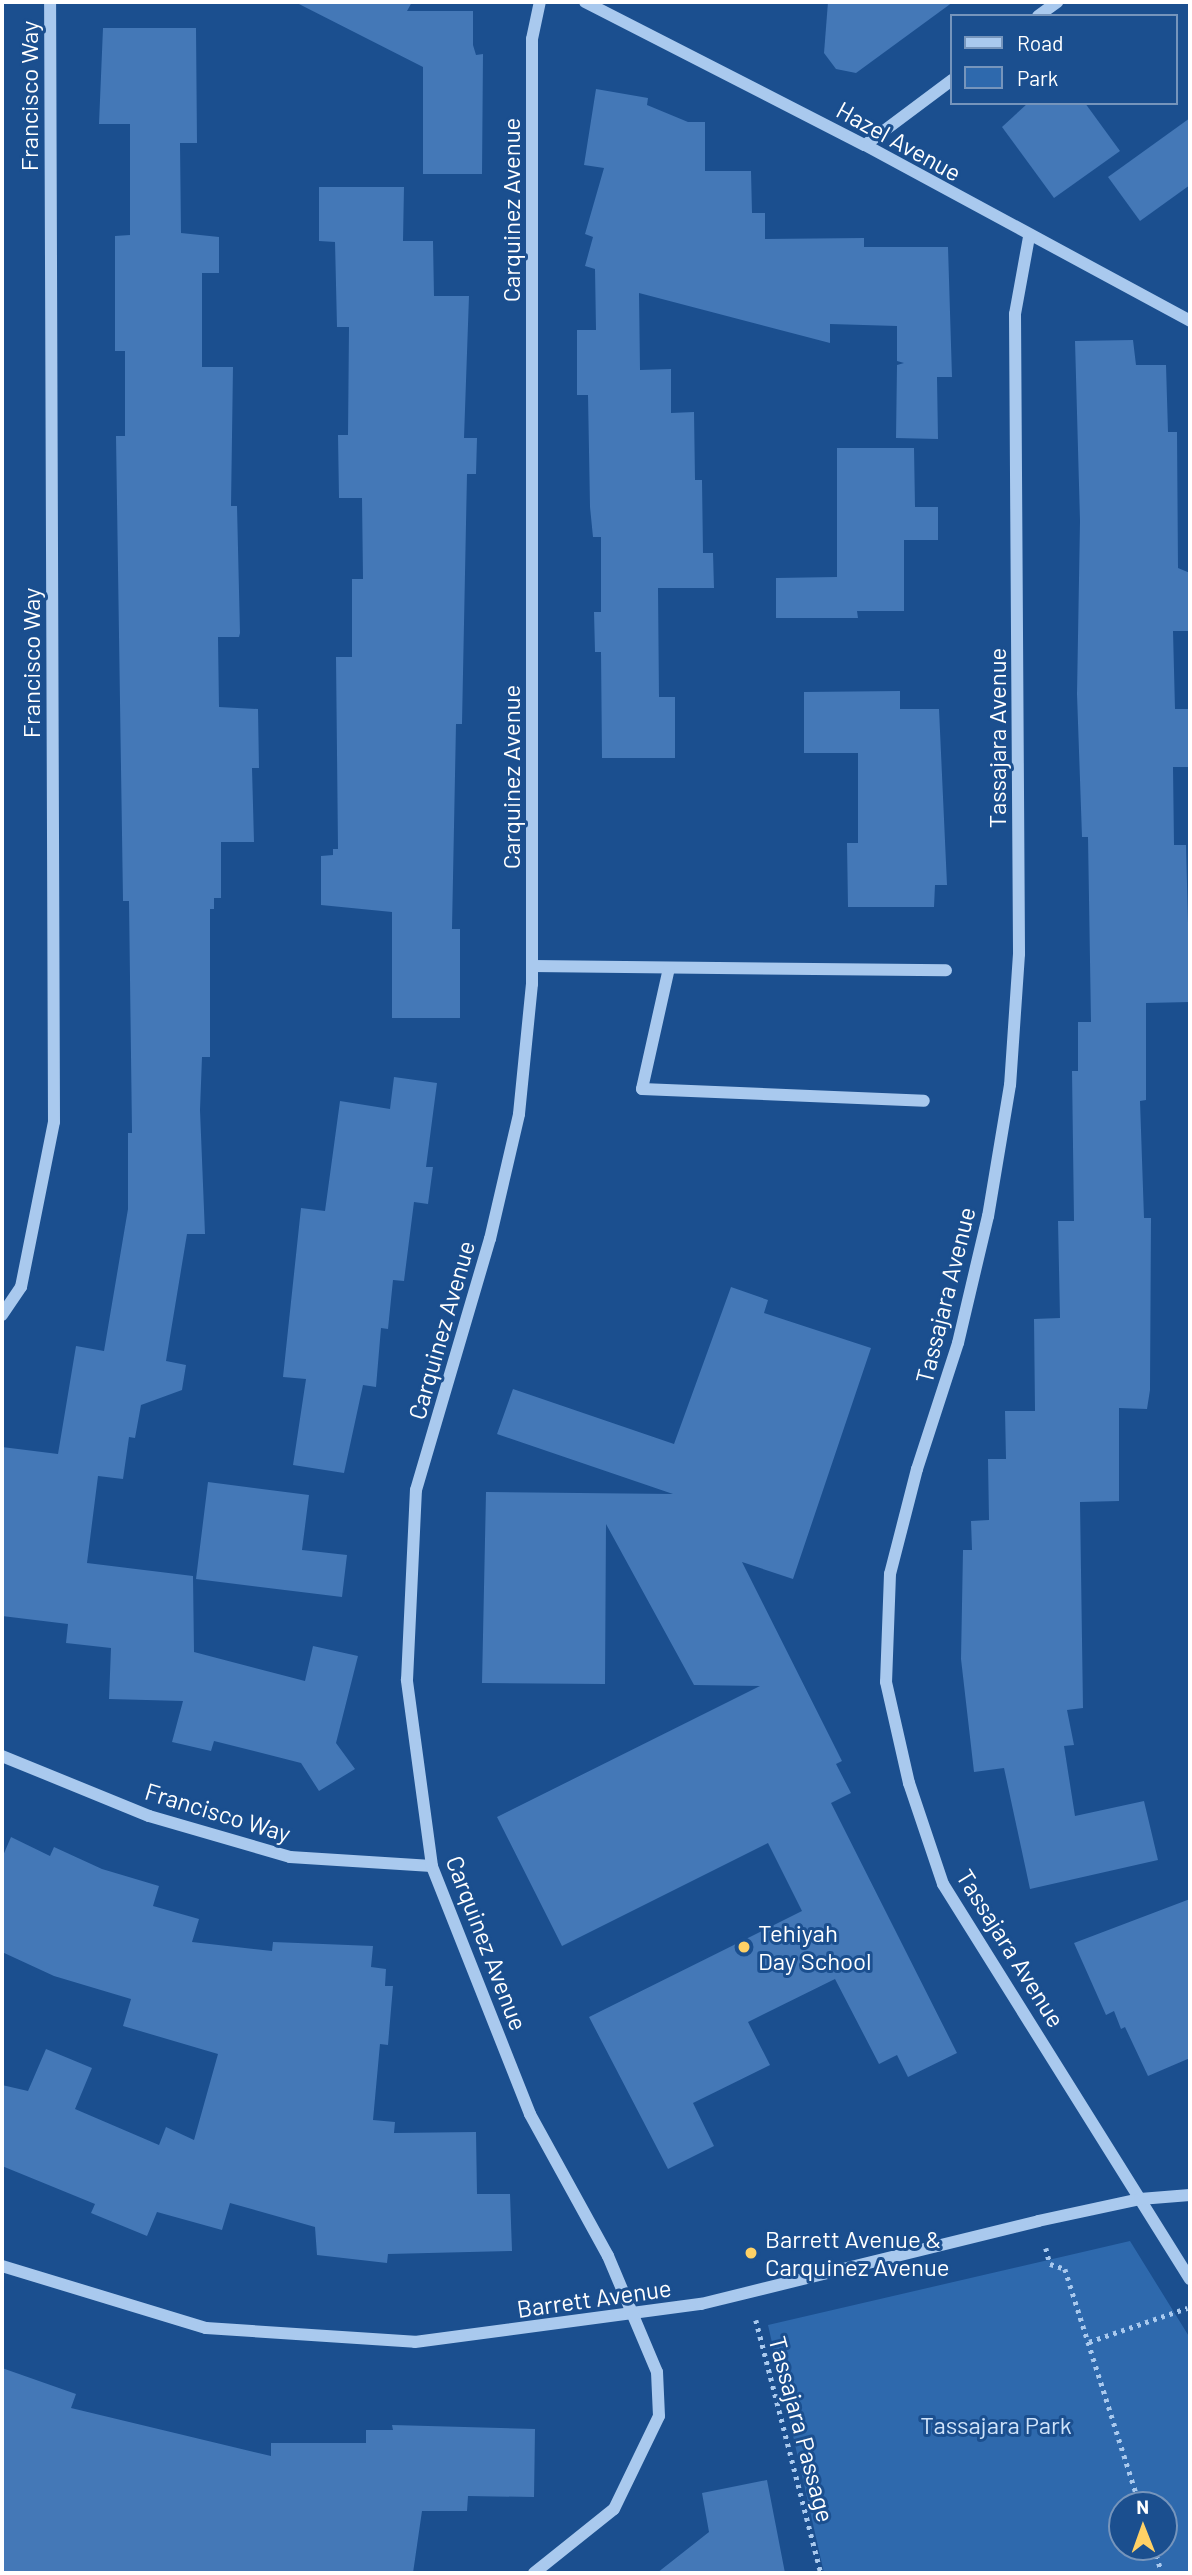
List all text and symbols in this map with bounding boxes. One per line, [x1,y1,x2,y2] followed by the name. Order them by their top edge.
[950,14,1178,105] legend
[15,21,43,171] street label: Francisco Way
[1017,30,1063,55] text: Road
[1017,65,1058,90] text: Park
[832,95,966,187] street label: Hazel Avenue
[497,118,525,302] street label: Carquinez Avenue
[17,588,45,738] street label: Francisco Way
[983,648,1011,828] street label: Tassajara Avenue
[497,685,525,869] street label: Carquinez Avenue
[909,1204,981,1386] street label: Tassajara Avenue
[402,1237,480,1423] street label: Carquinez Avenue
[142,1776,294,1848] street label: Francisco Way
[440,1852,534,2034] street label: Carquinez Avenue
[951,1864,1071,2032] street label: Tassajara Avenue
[758,1919,872,1975] place label: Tehiyah Day School
[736,1939,752,1955] marker: Tehiyah Day School
[765,2225,950,2281] place label: Barrett Avenue & Carquinez Avenue
[743,2245,759,2261] marker: Barrett Avenue & Carquinez Avenue
[515,2273,673,2323] street label: Barrett Avenue
[763,2333,841,2525] street label: Tassajara Passage
[920,2411,1072,2439] park label: Tassajara Park
[1108,2491,1178,2561] north arrow
[1136,2495,1149,2518] text: N

